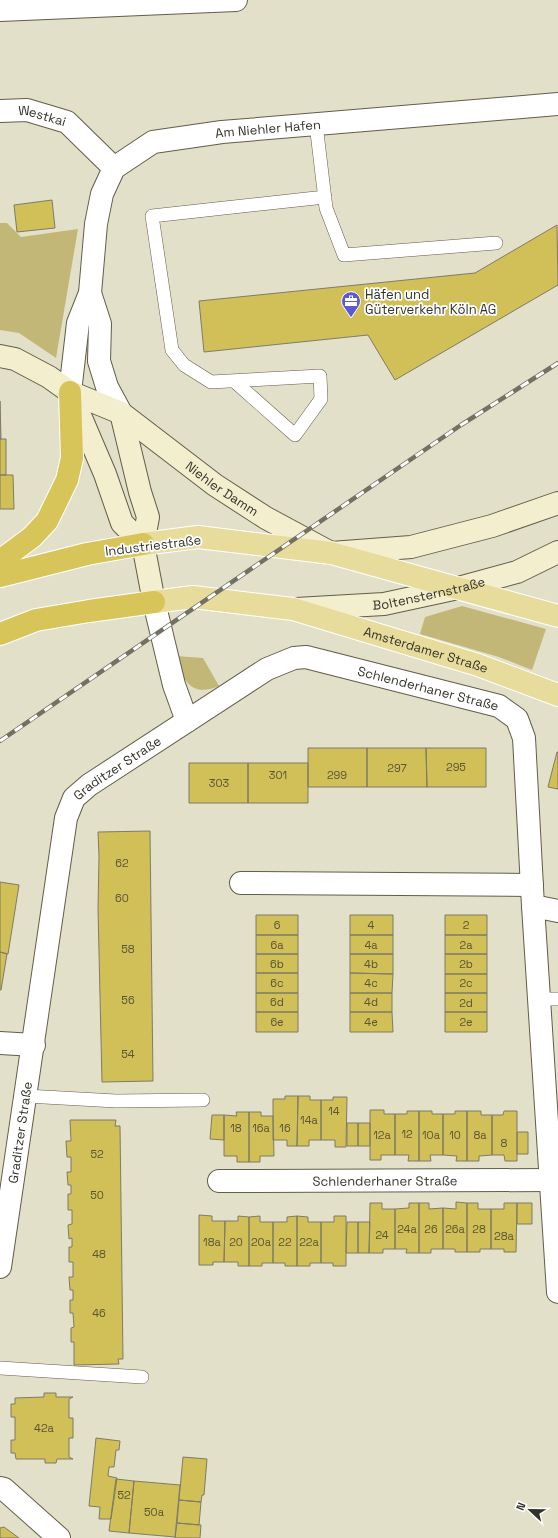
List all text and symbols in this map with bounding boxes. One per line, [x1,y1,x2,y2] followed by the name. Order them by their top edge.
[18,102,68,130] street label: Westkai
[214,116,322,142] street label: Am Niehler Hafen
[365,286,496,318] place label: Häfen und Güterverkehr Köln AG
[340,290,362,318] office icon: Häfen und Güterverkehr Köln AG
[182,458,262,520] street label: Niehler Damm
[104,531,202,560] street label: Industriestraße
[372,573,487,614] street label: Boltensternstraße
[362,623,490,677] street label: Amsterdamer Straße
[356,662,501,715] street label: Schlenderhaner Straße
[70,732,164,804] street label: Graditzer Straße
[446,760,466,774] house number: 295
[387,761,407,775] house number: 297
[269,768,287,782] house number: 301
[327,768,347,782] house number: 299
[209,776,230,790] house number: 303
[115,856,129,870] house number: 62
[115,891,129,905] house number: 60
[274,918,281,932] house number: 6
[368,918,375,932] house number: 4
[463,918,470,932] house number: 2
[270,938,284,952] house number: 6a
[364,938,378,952] house number: 4a
[460,938,473,952] house number: 2a
[121,942,135,956] house number: 58
[270,957,284,971] house number: 6b
[364,957,378,971] house number: 4b
[459,957,473,971] house number: 2b
[270,976,284,990] house number: 6c
[364,976,378,990] house number: 4c
[459,976,473,990] house number: 2c
[121,993,135,1007] house number: 56
[270,995,284,1009] house number: 6d
[364,995,378,1009] house number: 4d
[459,996,473,1010] house number: 2d
[270,1015,284,1029] house number: 6e
[364,1015,378,1029] house number: 4e
[459,1015,473,1029] house number: 2e
[121,1047,135,1061] house number: 54
[4,1081,36,1185] street label: Graditzer Straße
[328,1104,340,1118] house number: 14
[300,1113,319,1127] house number: 14a
[230,1121,242,1135] house number: 18
[252,1121,271,1135] house number: 16a
[279,1121,291,1135] house number: 16
[401,1127,413,1141] house number: 12
[373,1128,391,1142] house number: 12a
[422,1128,441,1142] house number: 10a
[449,1128,461,1142] house number: 10
[473,1128,487,1142] house number: 8a
[501,1136,508,1150] house number: 8
[90,1147,104,1161] house number: 52
[312,1172,458,1190] street label: Schlenderhaner Straße
[90,1188,104,1202] house number: 50
[397,1222,417,1236] house number: 24a
[424,1222,438,1236] house number: 26
[445,1222,466,1236] house number: 26a
[472,1222,486,1236] house number: 28
[375,1228,389,1242] house number: 24
[494,1229,515,1243] house number: 28a
[203,1235,222,1249] house number: 18a
[229,1235,243,1249] house number: 20
[251,1235,272,1249] house number: 20a
[278,1235,292,1249] house number: 22
[299,1235,319,1249] house number: 22a
[92,1247,106,1261] house number: 48
[92,1306,106,1320] house number: 46
[34,1421,55,1435] house number: 42a
[117,1488,131,1502] house number: 52
[510,1490,550,1530] north arrow
[513,1500,529,1512] text: N
[144,1505,165,1519] house number: 50a

